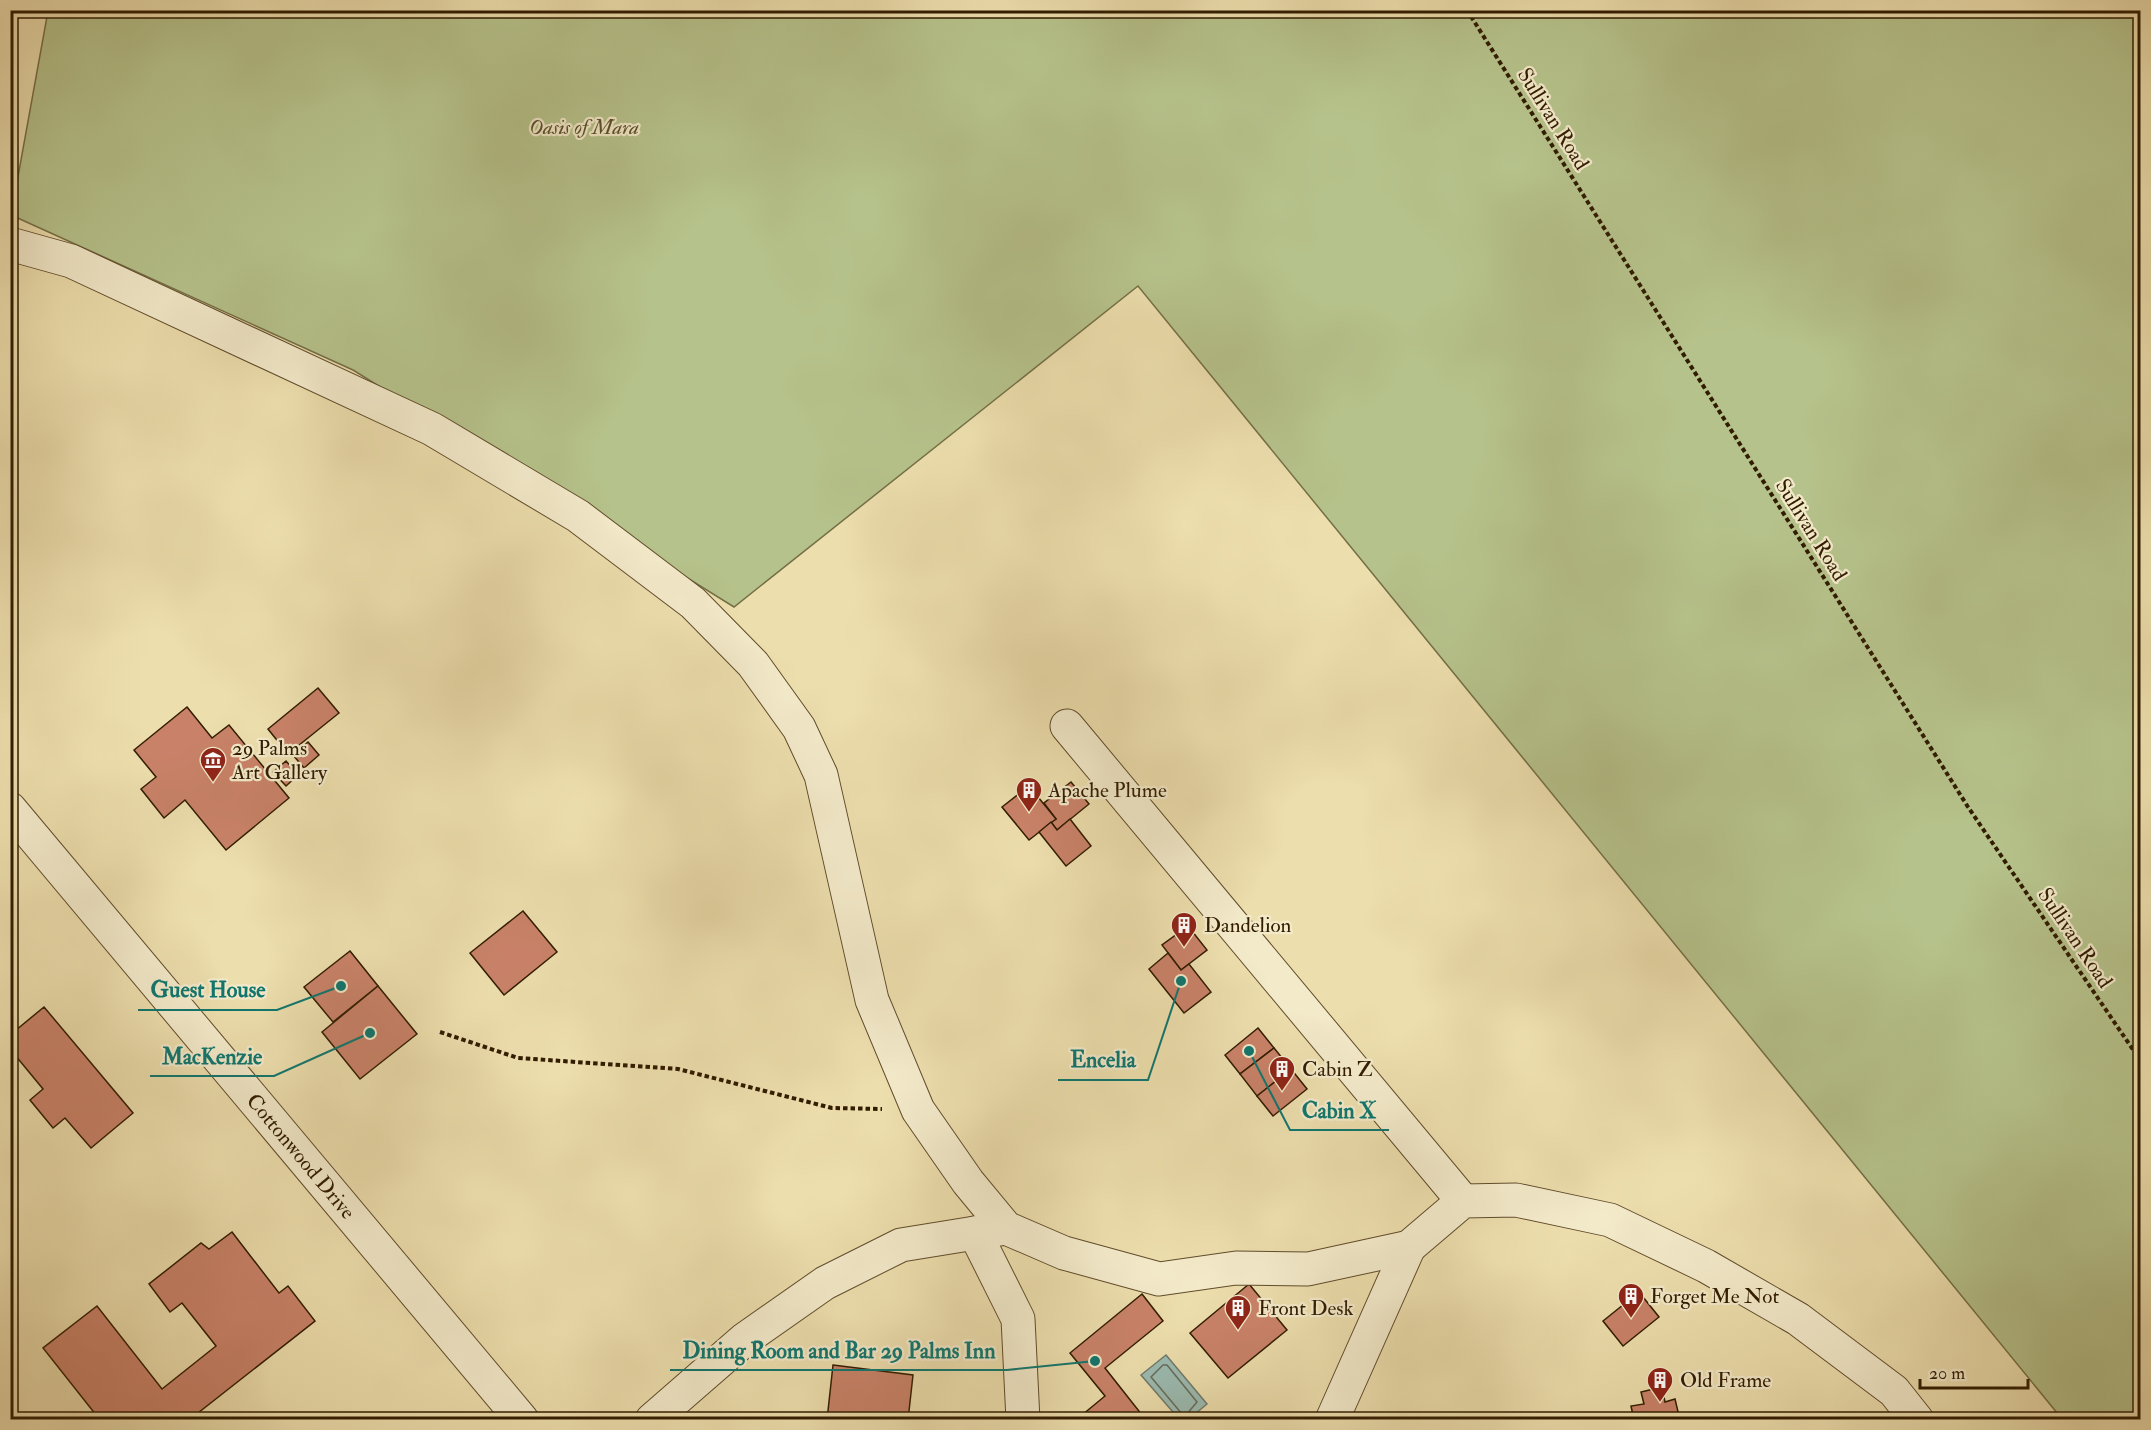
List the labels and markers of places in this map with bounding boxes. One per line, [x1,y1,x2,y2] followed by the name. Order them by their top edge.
[231,735,328,786] place label: 29 Palms Art Gallery
[198,745,228,783] museum icon: 29 Palms Art Gallery
[1014,775,1044,813] building icon: Apache Plume
[1047,777,1167,804] place label: Apache Plume
[1169,910,1199,948] building icon: Dandelion
[1204,912,1292,939] place label: Dandelion
[138,970,277,1010] callout: Guest House
[150,1036,274,1076] callout: MacKenzie
[1058,1040,1148,1080] callout: Encelia
[1267,1054,1297,1092] building icon: Cabin Z
[1302,1056,1373,1083] place label: Cabin Z
[1290,1090,1389,1130] callout: Cabin X
[1616,1281,1646,1319] building icon: Forget Me Not
[1650,1283,1779,1310] place label: Forget Me Not
[1223,1293,1253,1331] building icon: Front Desk
[1258,1295,1354,1322] place label: Front Desk
[670,1330,1007,1370] callout: Dining Room and Bar 29 Palms Inn
[1645,1365,1675,1403] building icon: Old Frame
[1680,1367,1771,1394] place label: Old Frame

